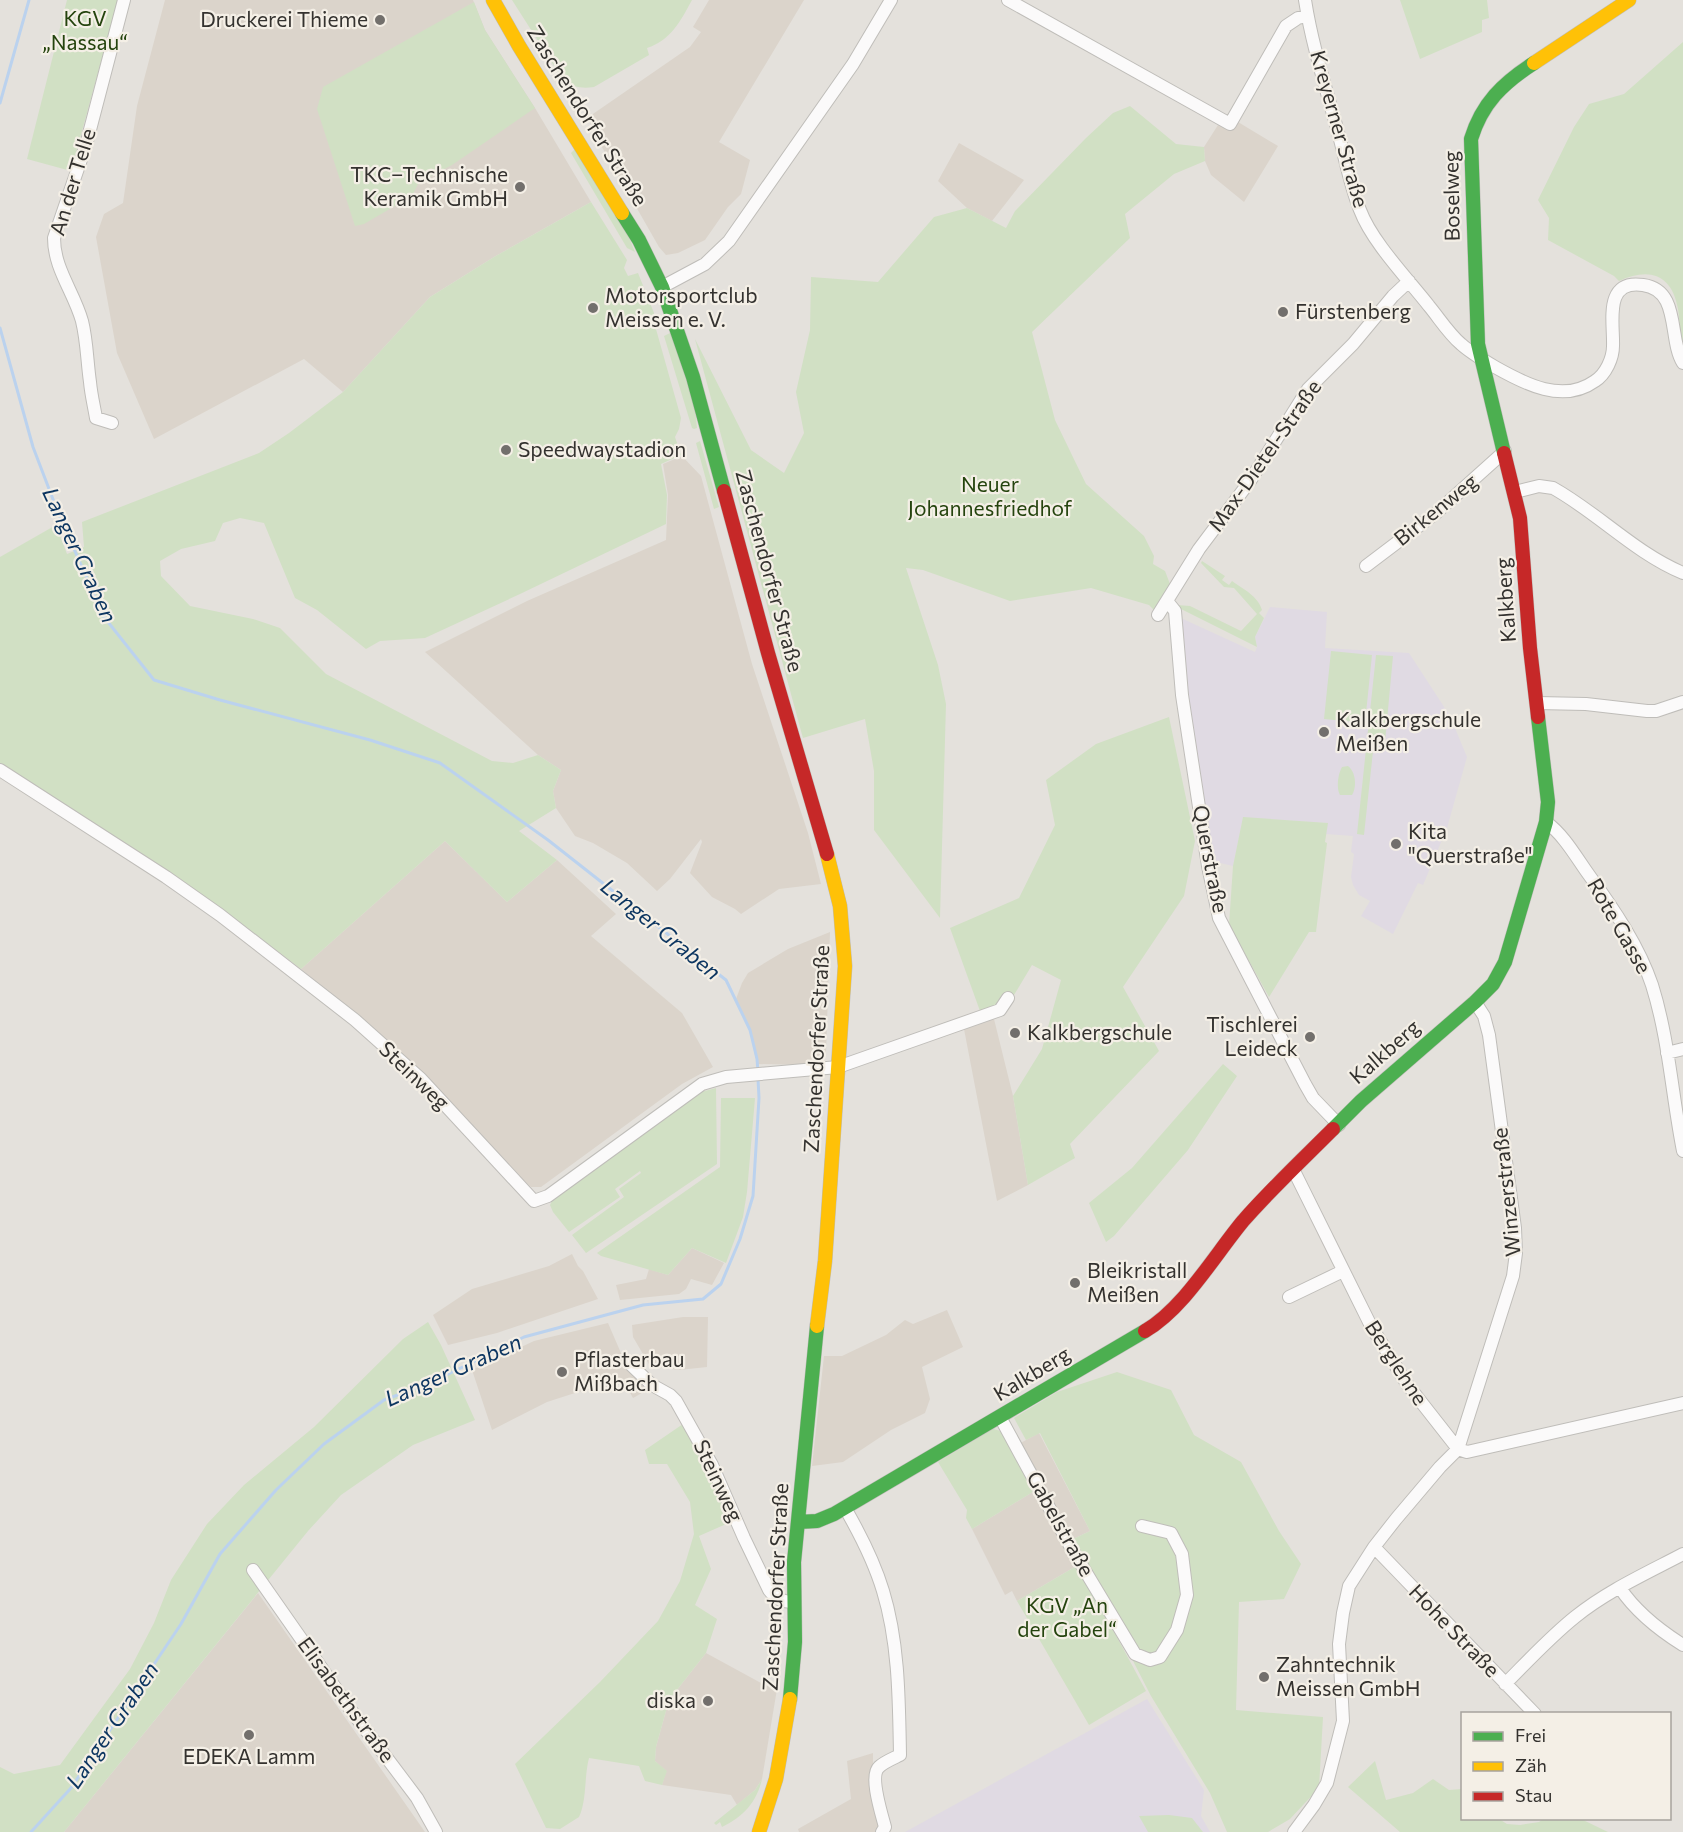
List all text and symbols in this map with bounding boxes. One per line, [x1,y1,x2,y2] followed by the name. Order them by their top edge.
[42,5,128,54] park label: KGV „Nassau“
[200,6,368,31] place label: Druckerei Thieme
[373,13,387,27] marker: Druckerei Thieme
[523,20,654,210] street label: Zaschendorfer Straße
[1306,47,1375,210] street label: Kreyerner Straße
[43,125,100,238] street label: An der Telle
[1437,150,1464,242] street label: Boselweg
[350,161,508,210] place label: TKC–Technische Keramik GmbH
[513,180,527,194] marker: TKC–Technische Keramik GmbH
[605,282,758,331] place label: Motorsportclub Meissen e. V.
[1295,298,1411,323] place label: Fürstenberg
[586,301,600,315] marker: Motorsportclub Meissen e. V.
[1276,305,1290,319] marker: Fürstenberg
[1202,374,1326,536] street label: Max-Dietel-Straße
[518,436,686,461] place label: Speedwaystadion
[499,443,513,457] marker: Speedwaystadion
[731,467,809,674] street label: Zaschendorfer Straße
[1388,468,1482,550] street label: Birkenweg
[908,471,1073,520] park label: Neuer Johannesfriedhof
[37,483,124,627] water label: Langer Graben
[1489,557,1520,643] street label: Kalkberg
[1336,706,1481,755] place label: Kalkbergschule Meißen
[1317,725,1331,739] marker: Kalkbergschule Meißen
[1189,803,1234,915] street label: Querstraße
[1408,818,1533,867] place label: Kita "Querstraße"
[1389,837,1403,851] marker: Kita "Querstraße"
[596,872,727,985] water label: Langer Graben
[1583,873,1658,977] street label: Rote Gasse
[798,944,833,1154] street label: Zaschendorfer Straße
[1206,1011,1298,1060] place label: Tischlerei Leideck
[1344,1014,1424,1088] street label: Kalkberg
[1027,1019,1172,1044] place label: Kalkbergschule
[1008,1026,1022,1040] marker: Kalkbergschule
[1303,1030,1317,1044] marker: Tischlerei Leideck
[375,1035,455,1114] street label: Steinweg
[1486,1126,1525,1258] street label: Winzerstraße
[1087,1257,1187,1306] place label: Bleikristall Meißen
[1068,1276,1082,1290] marker: Bleikristall Meißen
[1361,1315,1434,1409] street label: Berglehne
[380,1327,525,1412] water label: Langer Graben
[988,1340,1074,1405] street label: Kalkberg
[574,1346,684,1395] place label: Pflasterbau Mißbach
[555,1365,569,1379] marker: Pflasterbau Mißbach
[689,1435,749,1525] street label: Steinweg
[1022,1466,1100,1580] street label: Gabelstraße
[757,1482,792,1692] street label: Zaschendorfer Straße
[1405,1578,1505,1681] street label: Hohe Straße
[1017,1592,1117,1641] park label: KGV „An der Gabel“
[293,1632,401,1767] street label: Elisabethstraße
[1276,1651,1421,1700] place label: Zahntechnik Meissen GmbH
[59,1656,164,1793] water label: Langer Graben
[1257,1670,1271,1684] marker: Zahntechnik Meissen GmbH
[647,1687,696,1712] place label: diska
[701,1694,715,1708] marker: diska
[1461,1712,1671,1820] legend
[1515,1724,1546,1746] text: Frei
[242,1728,256,1742] marker: EDEKA Lamm
[183,1743,315,1768] place label: EDEKA Lamm
[1515,1754,1547,1776] text: Zäh
[1515,1784,1552,1806] text: Stau

